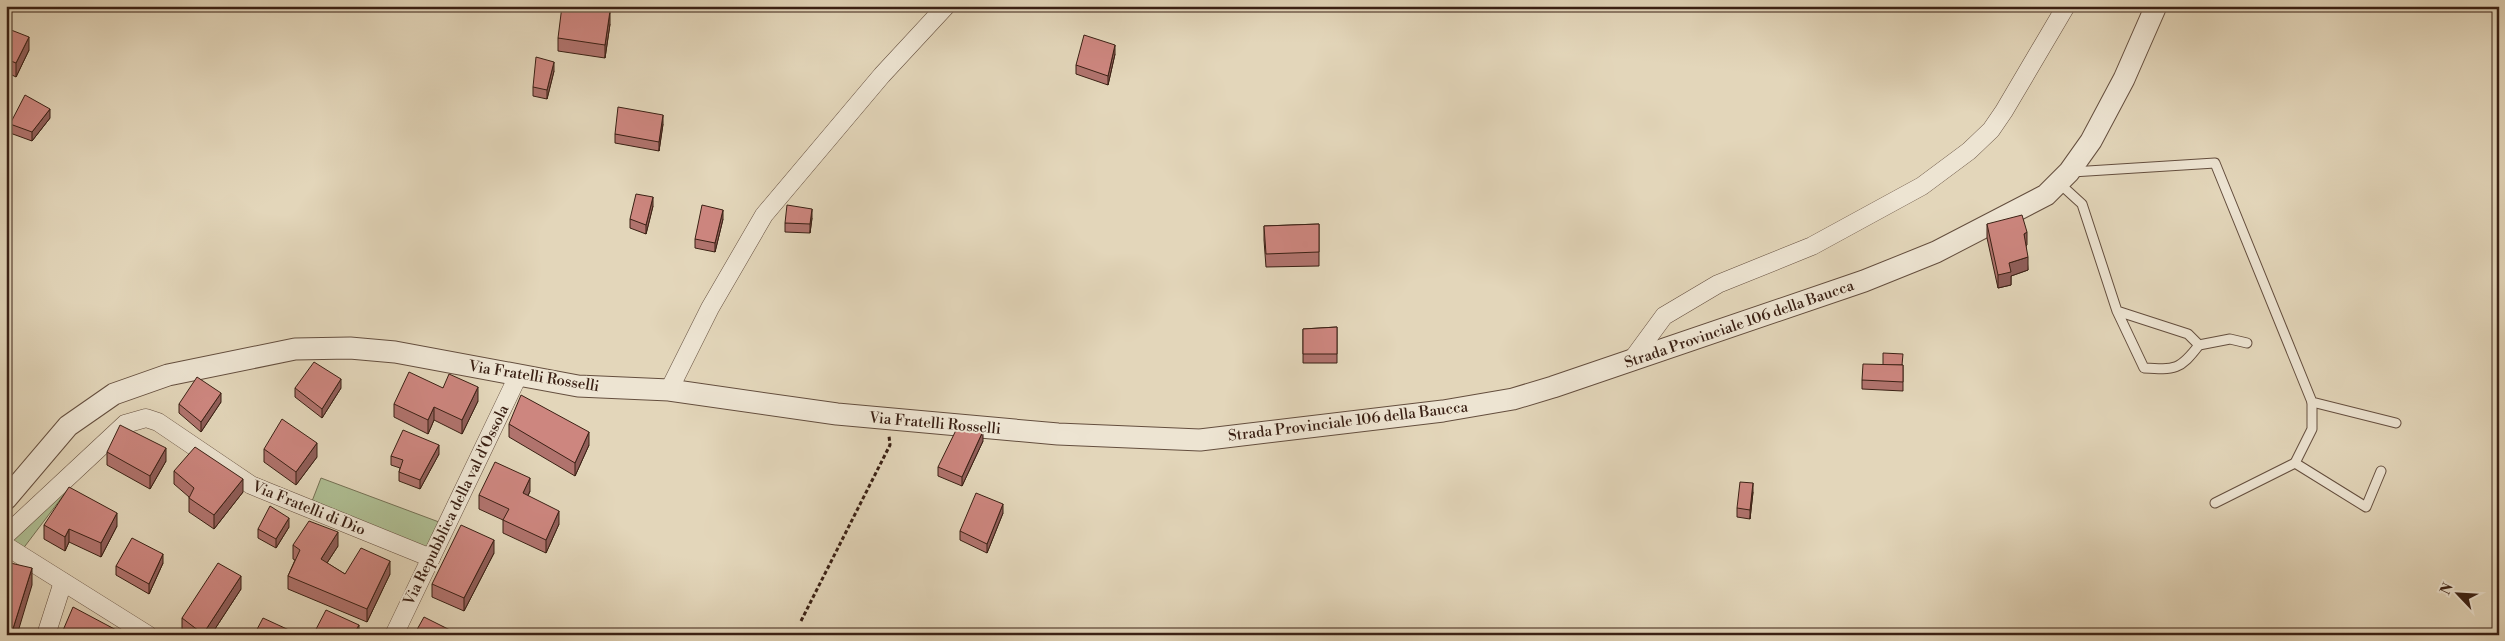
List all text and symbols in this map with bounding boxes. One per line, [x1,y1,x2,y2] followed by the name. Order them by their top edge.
[1622,276,1857,373] street label: Strada Provinciale 106 della Baucca
[466,357,601,396] street label: Via Fratelli Rosselli
[1227,397,1470,446] street label: Strada Provinciale 106 della Baucca
[399,402,514,609] street label: Via Repubblica della val d'Ossola
[867,408,1002,439] street label: Via Fratelli Rosselli
[248,477,368,540] street label: Via Fratelli di Dio
[2432,568,2482,618] north arrow
[2437,580,2458,598] text: N

